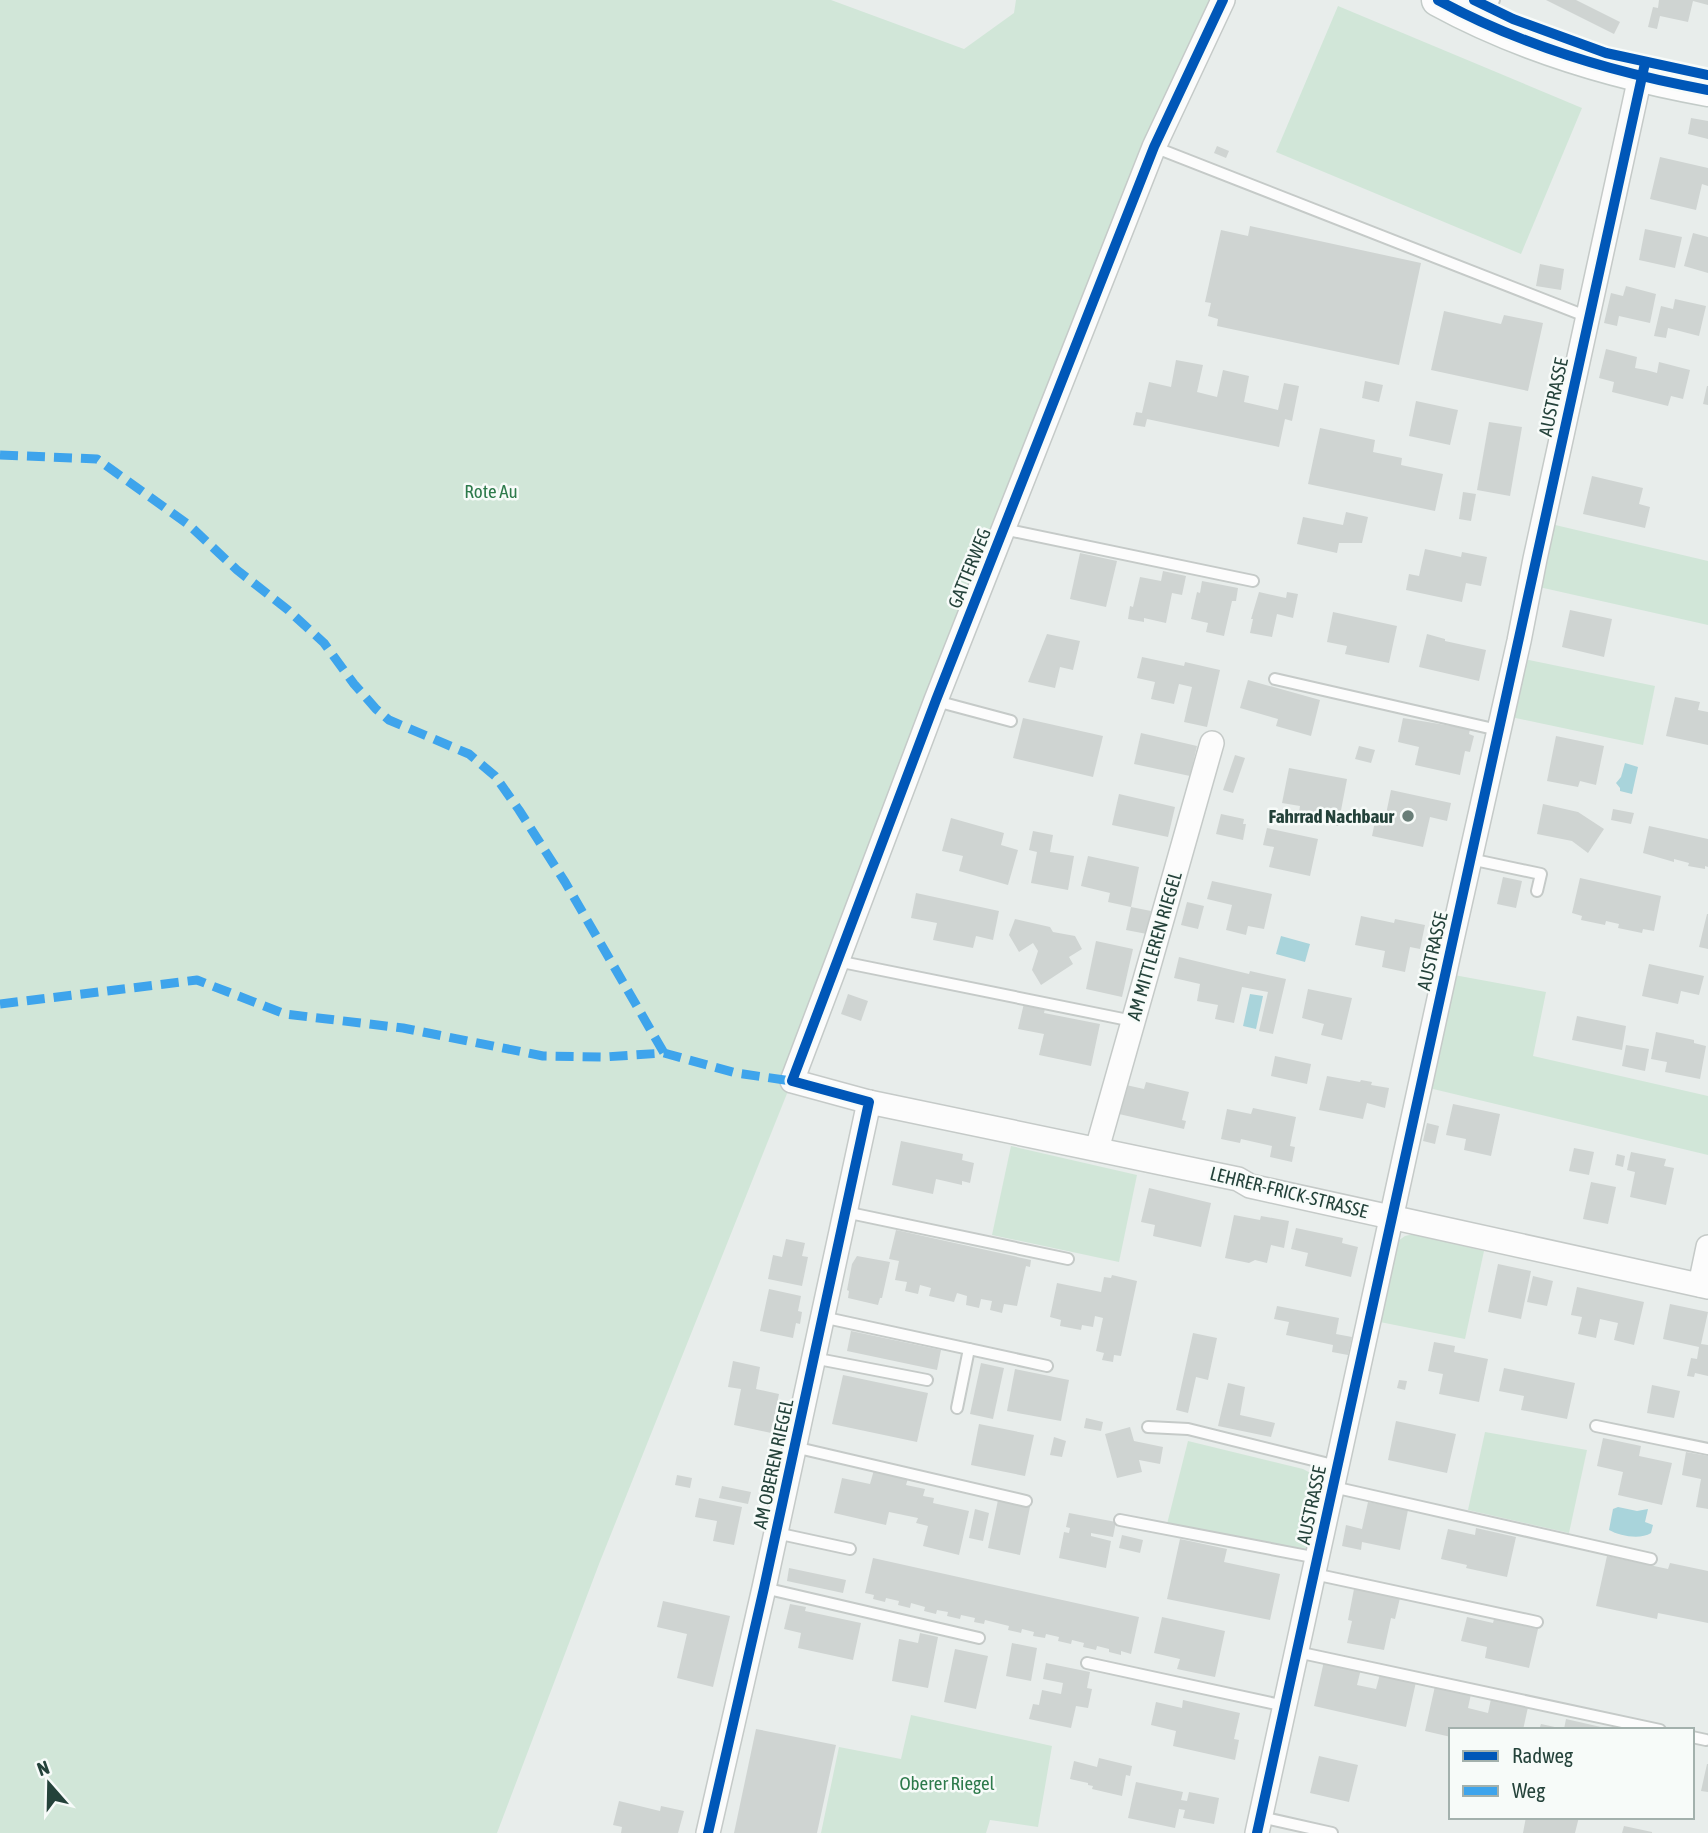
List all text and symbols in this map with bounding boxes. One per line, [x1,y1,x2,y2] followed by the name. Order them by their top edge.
[1534,356,1572,438] street label: AUSTRASSE
[464,480,518,502] park label: Rote Au
[943,525,995,611] street label: GATTERWEG
[1268,805,1394,827] place label: Fahrrad Nachbaur
[1400,808,1416,824] marker: Fahrrad Nachbaur
[1122,868,1186,1023] street label: AM MITTLEREN RIEGEL
[1412,910,1452,992] street label: AUSTRASSE
[1208,1162,1370,1222] street label: LEHRER-FRICK-STRASSE
[748,1396,798,1531] street label: AM OBEREN RIEGEL
[1292,1464,1330,1546] street label: AUSTRASSE
[1449,1728,1694,1819] legend
[1512,1743,1573,1767] text: Radweg
[14,1749,84,1819] north arrow
[34,1756,52,1780] text: N
[899,1772,995,1794] park label: Oberer Riegel
[1512,1778,1545,1802] text: Weg

